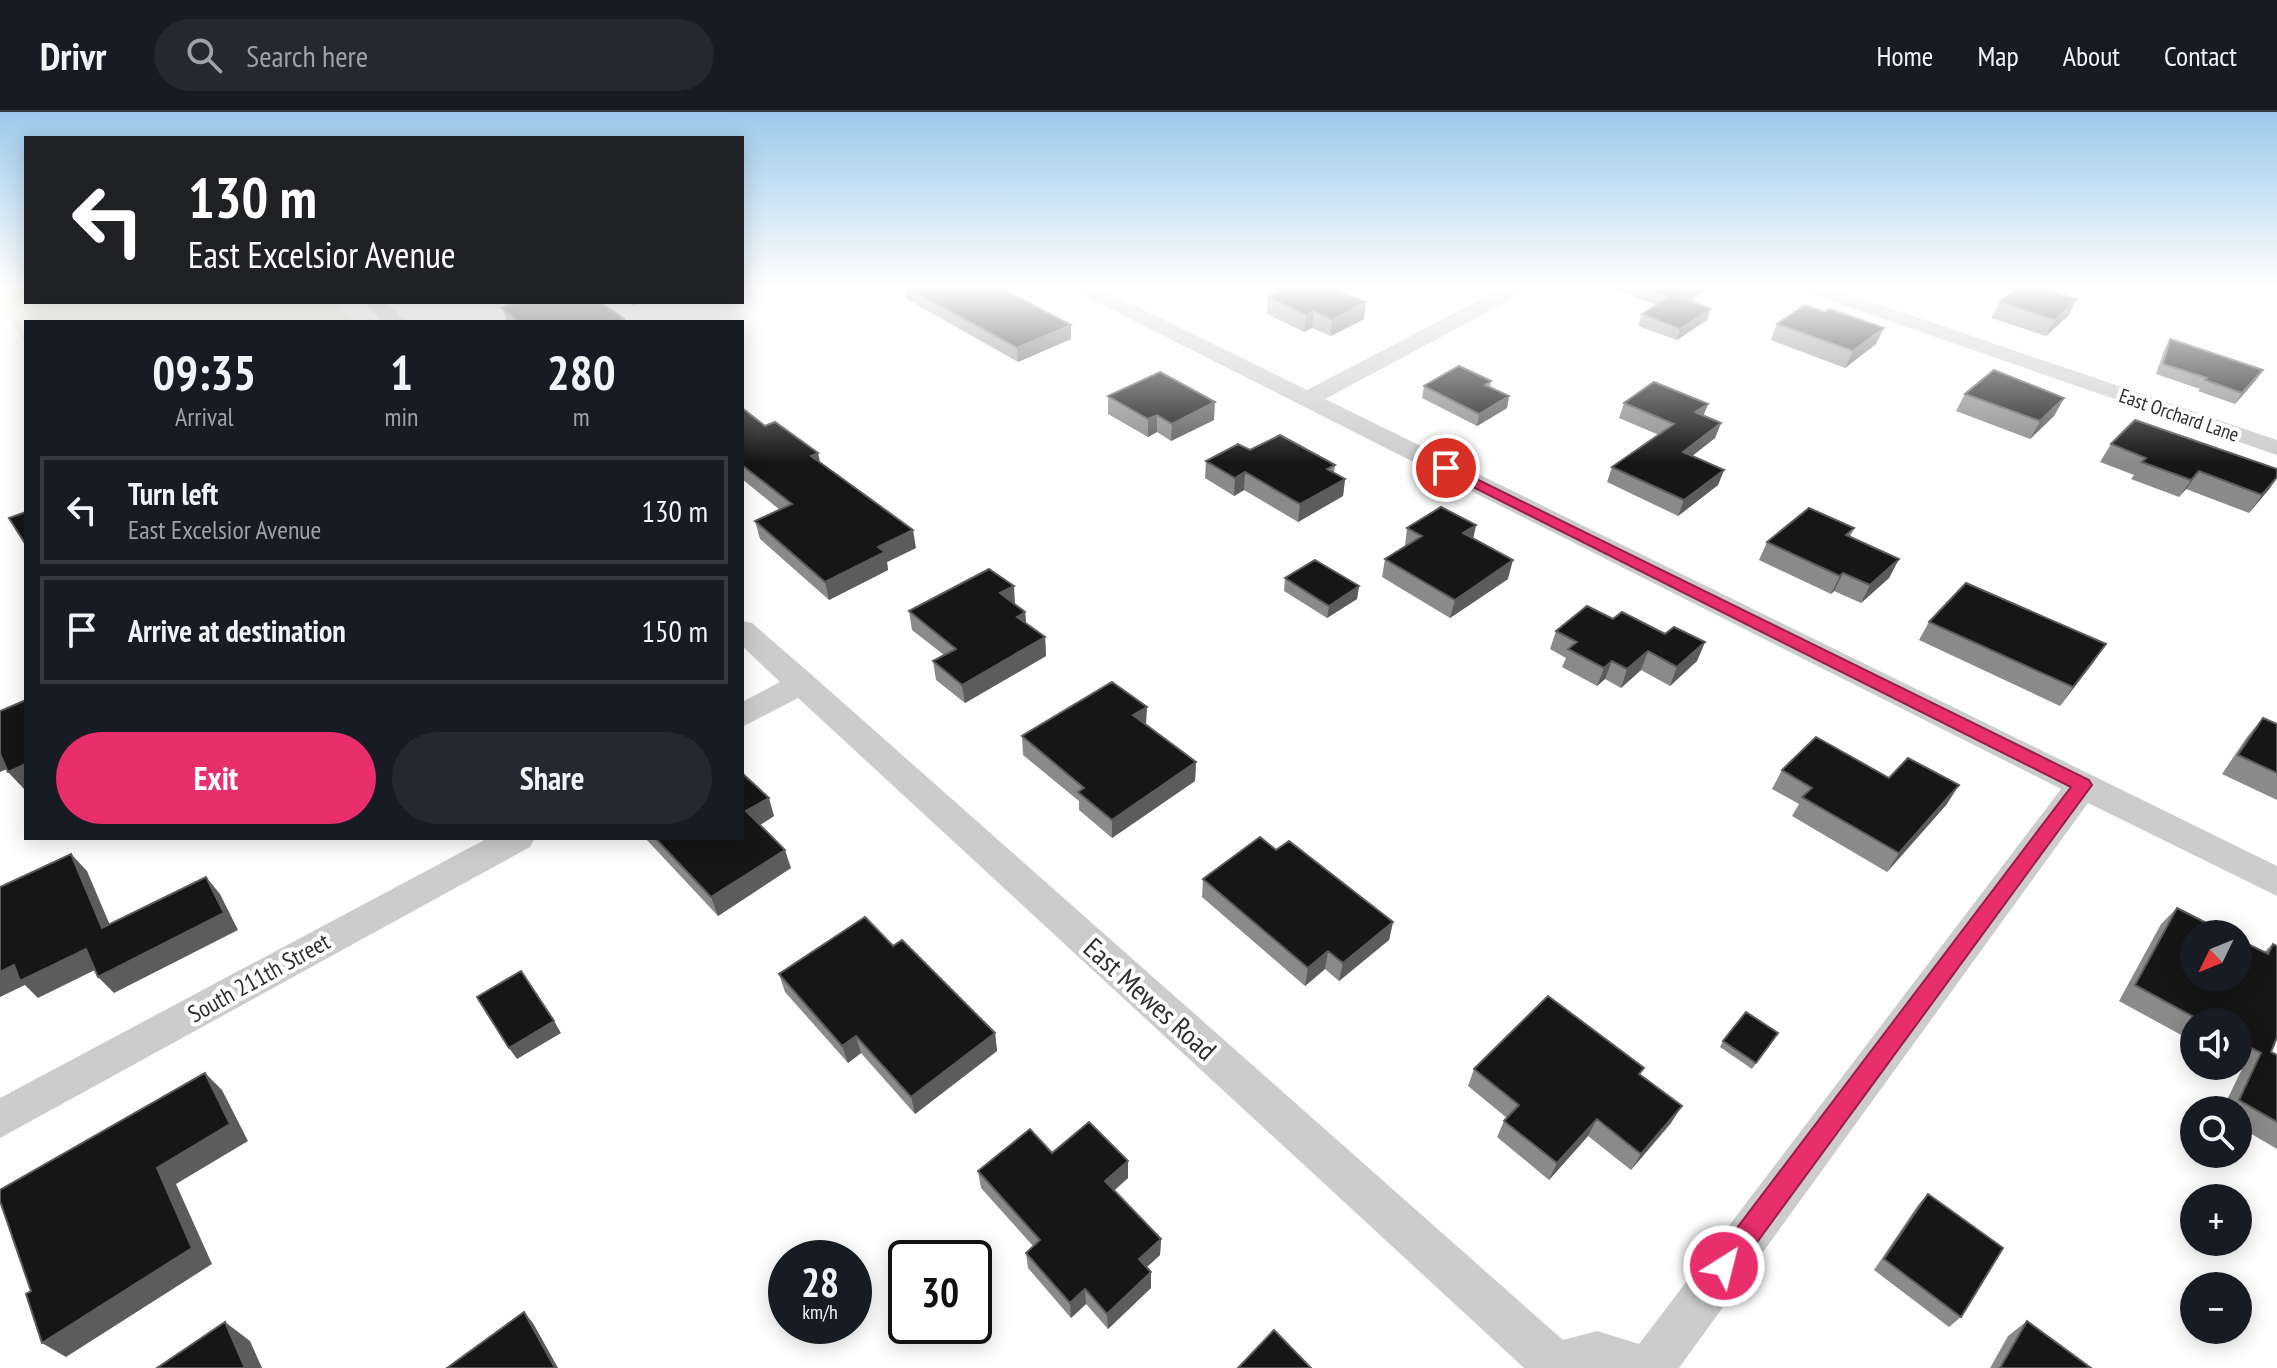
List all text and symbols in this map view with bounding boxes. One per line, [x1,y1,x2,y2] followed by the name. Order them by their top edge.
[154,19,714,91] search box
[40,31,106,80] text: Drivr
[182,33,226,77] icon: search
[246,36,368,75] text: Search here
[1877,37,1933,74] text: Home
[1977,37,2019,74] text: Map
[2063,37,2120,74] text: About
[2164,37,2237,74] text: Contact
[188,161,317,233] text: 130 m
[56,168,160,272] icon: left
[188,231,456,278] text: East Excelsior Avenue
[152,341,256,403] text: 09:35
[390,341,413,403] text: 1
[547,341,616,403] text: 280
[2116,382,2242,448] street label: East Orchard Lane
[175,400,234,433] text: Arrival
[384,400,418,433] text: min
[573,400,590,433] text: m
[1412,434,1480,502] pin
[1424,446,1468,490] icon: arrive
[128,474,218,513] text: Turn left
[60,488,104,532] icon: left
[642,491,708,530] text: 130 m
[128,513,321,546] text: East Excelsior Avenue
[60,608,104,652] icon: arrive
[128,611,346,650] text: Arrive at destination
[642,611,708,650] text: 150 m
[56,732,376,824] button: Exit
[392,732,712,824] button: Share
[2180,920,2252,992] north arrow
[2180,920,2252,1344] map controls
[182,926,336,1029] street label: South 211th Street
[1076,929,1225,1068] street label: East Mewes Road
[2180,1008,2252,1080] button: sound
[2180,1096,2252,1168] button: search
[2180,1184,2252,1256] button: +
[1682,1224,1766,1308] position arrow
[888,1240,992,1344] speed limit sign: 30
[801,1256,839,1308] text: 28
[2180,1272,2252,1344] button: −
[802,1299,838,1325] text: km/h

